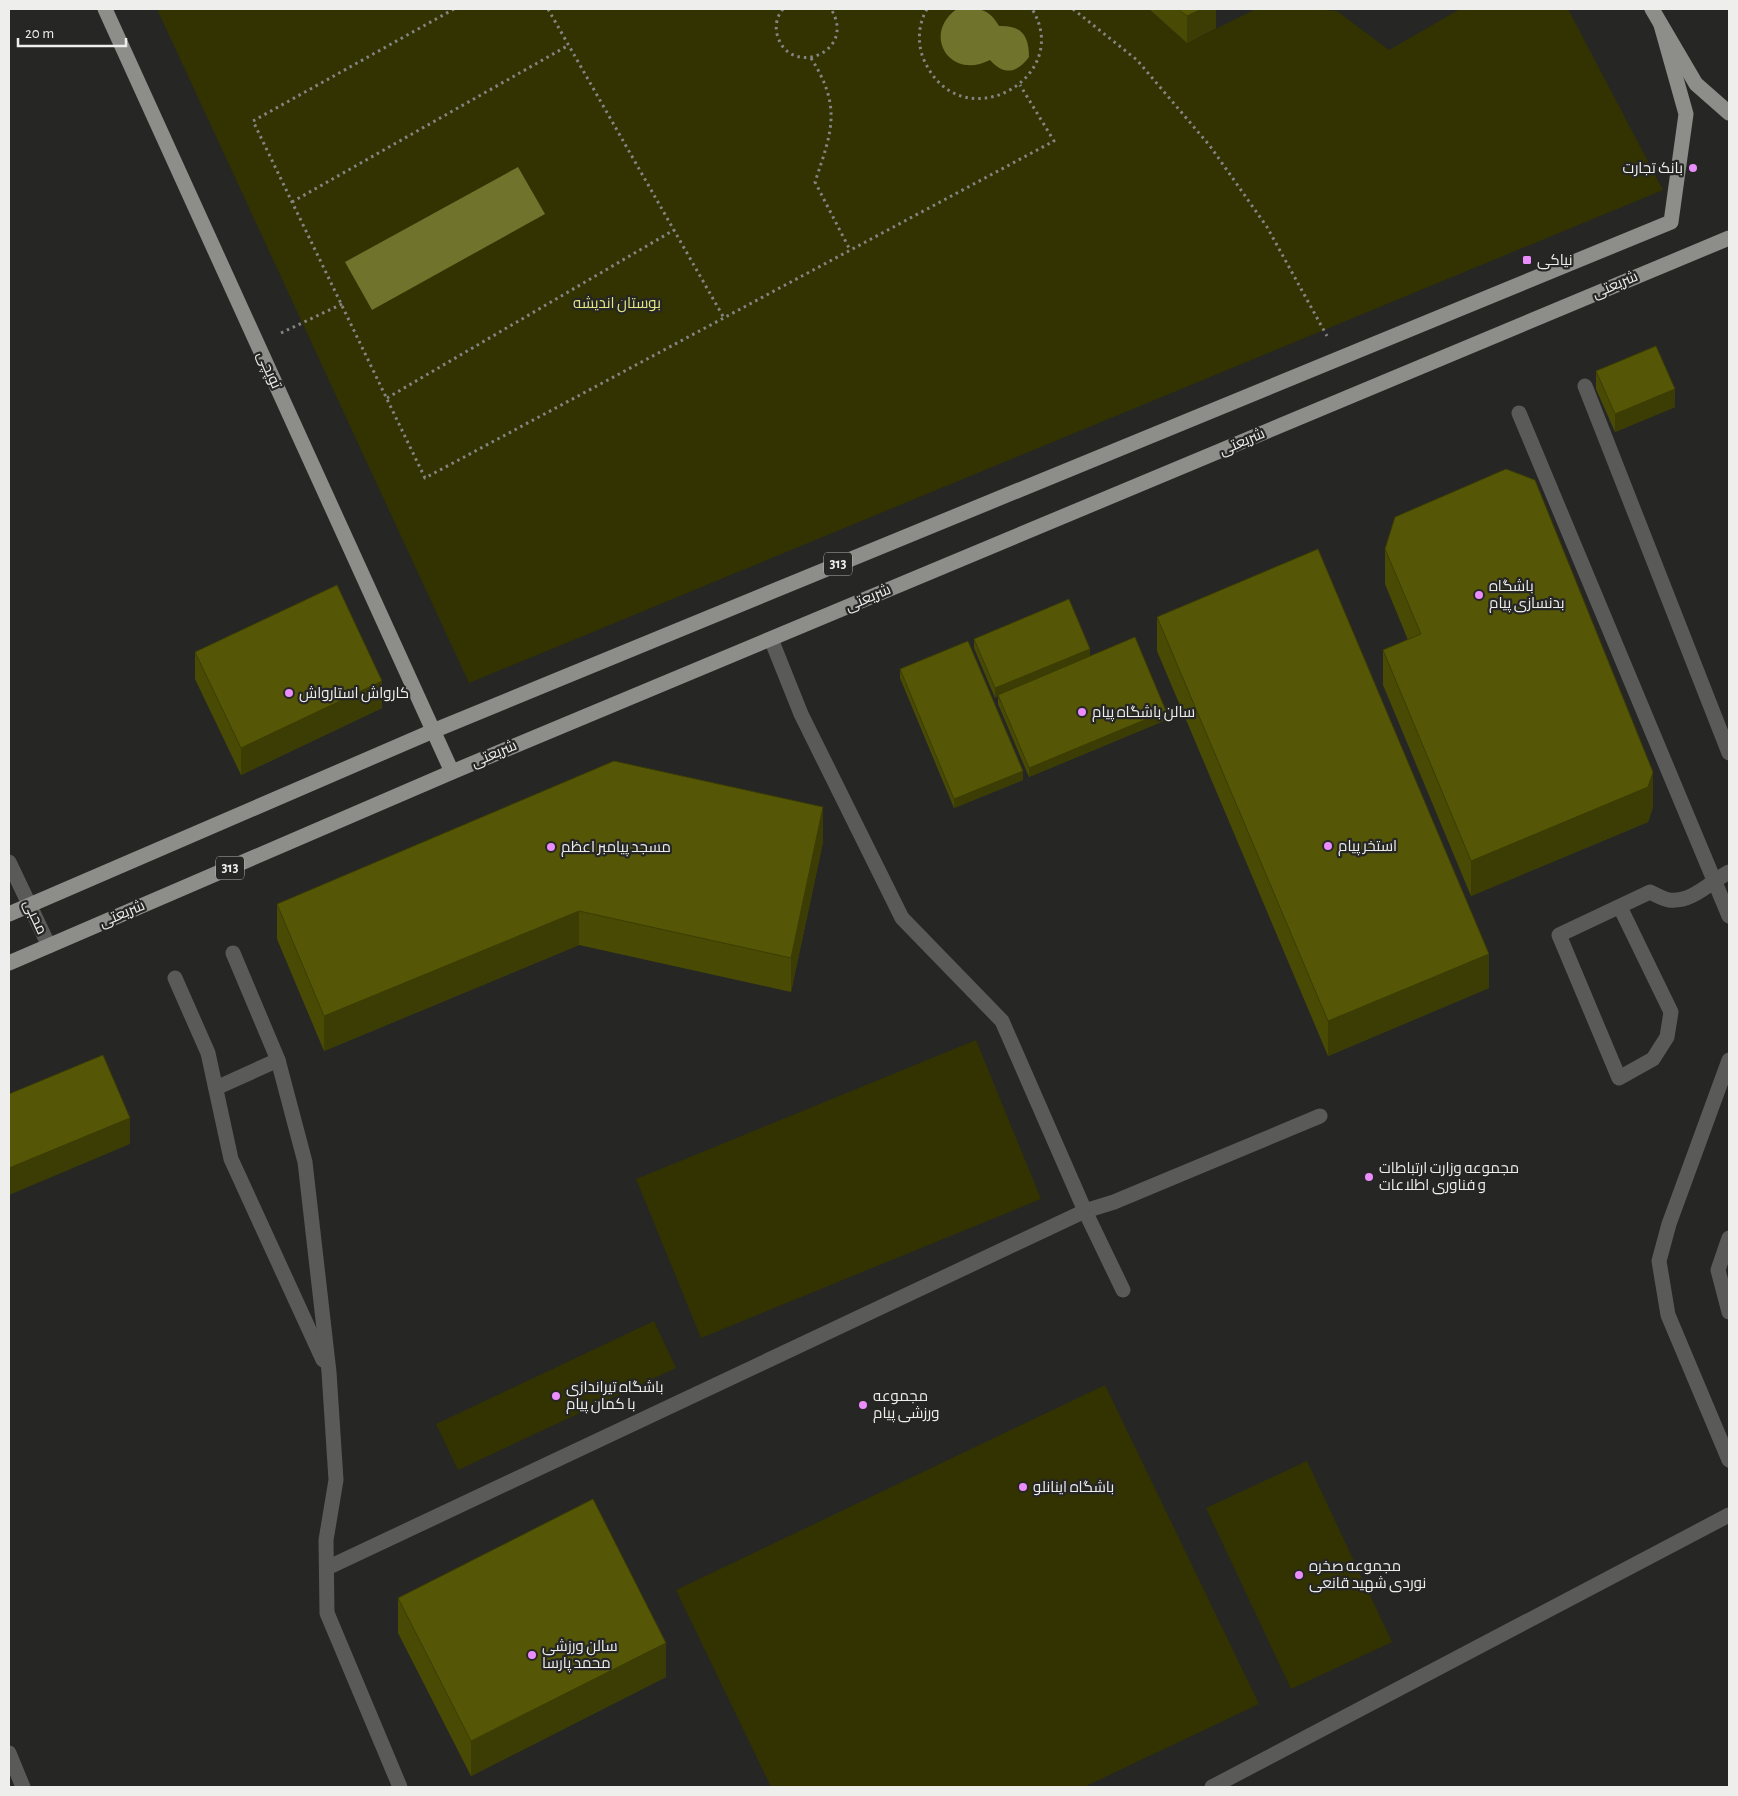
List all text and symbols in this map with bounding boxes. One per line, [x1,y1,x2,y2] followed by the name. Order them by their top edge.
[18,15,125,47] scale bar
[25,26,54,41] text: 20 m
[1623,161,1683,177] place label: بانک تجارت
[1687,162,1699,174] marker: بانک تجارت
[1537,253,1572,270] place label: نیاکی
[1521,254,1533,266] marker: نیاکی
[1590,268,1641,303] street label: شریعتی
[573,295,661,313] park label: بوستان اندیشه
[252,349,284,392] street label: توپچی
[1217,425,1268,460] street label: شریعتی
[824,552,852,576] road number: 313
[1489,578,1564,613] place label: باشگاه بدنسازی پیام
[843,581,894,616] street label: شریعتی
[1473,589,1485,601] marker: باشگاه بدنسازی پیام
[299,685,409,703] place label: کارواش استارواش
[283,687,295,699] marker: کارواش استارواش
[1092,704,1195,722] place label: سالن باشگاه پیام
[1076,706,1088,718] marker: سالن باشگاه پیام
[469,737,520,772] street label: شریعتی
[1338,839,1397,856] place label: استخر پیام
[561,840,671,857] place label: مسجد پیامبر اعظم
[1322,840,1334,852] marker: استخر پیام
[545,841,557,853] marker: مسجد پیامبر اعظم
[216,856,244,880] road number: 313
[19,897,49,937] street label: محبی
[97,897,148,932] street label: شریعتی
[1379,1161,1519,1195] place label: مجموعه وزارت ارتباطات و فناوری اطلاعات
[1363,1171,1375,1183] marker: مجموعه وزارت ارتباطات و فناوری اطلاعات
[566,1379,664,1414] place label: باشگاه تیراندازی با کمان پیام
[873,1389,939,1423] place label: مجموعه ورزشی پیام
[550,1390,562,1402] marker: باشگاه تیراندازی با کمان پیام
[857,1399,869,1411] marker: مجموعه ورزشی پیام
[1033,1479,1114,1496] place label: باشگاه اینانلو
[1017,1481,1029,1493] marker: باشگاه اینانلو
[1309,1559,1426,1593] place label: مجموعه صخره نوردی شهید قانعی
[1293,1569,1305,1581] marker: مجموعه صخره نوردی شهید قانعی
[542,1638,618,1673] place label: سالن ورزشی محمد پارسا
[526,1649,538,1661] marker: سالن ورزشی محمد پارسا

